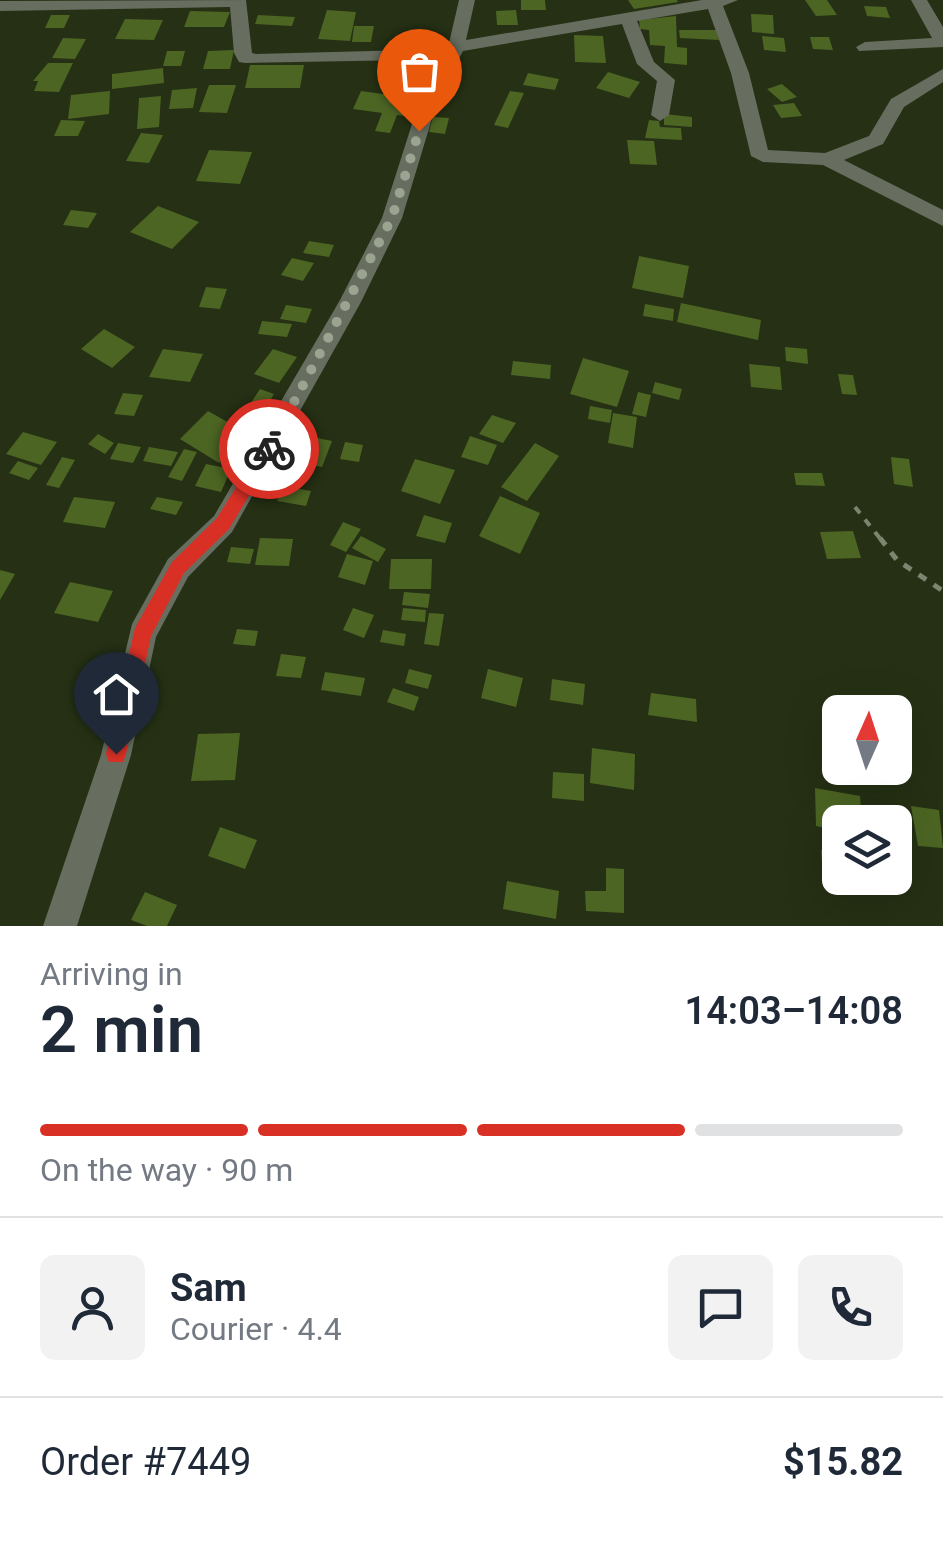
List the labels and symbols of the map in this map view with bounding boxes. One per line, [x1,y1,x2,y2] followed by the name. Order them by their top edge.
[377,29,462,132] pin
[219,399,319,499] courier
[74,652,159,755] pin
[822,695,912,785] north arrow

